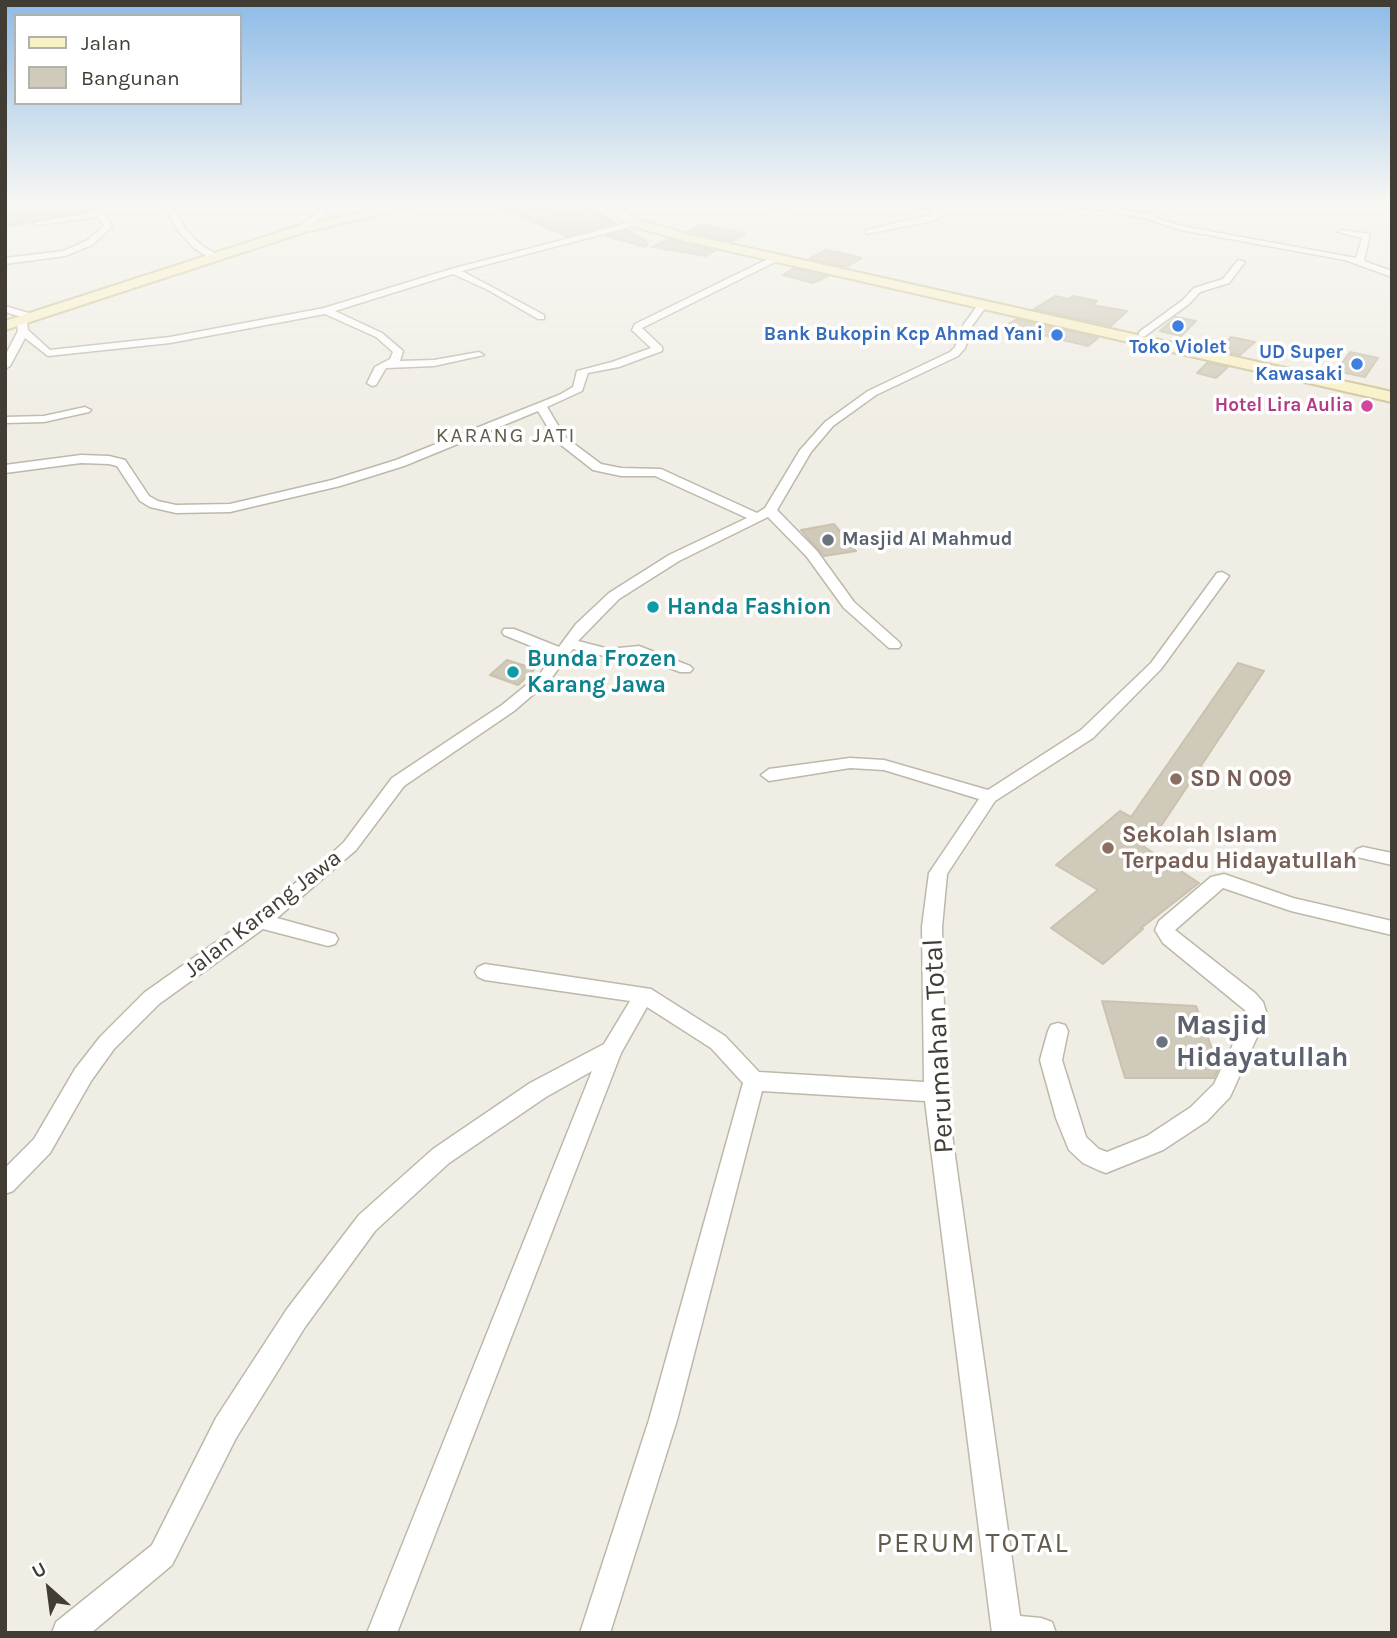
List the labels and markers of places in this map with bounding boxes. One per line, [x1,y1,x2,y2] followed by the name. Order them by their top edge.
[1170,318,1186,334] marker: Toko Violet
[764,324,1043,346] place label: Bank Bukopin Kcp Ahmad Yani
[1049,327,1065,343] marker: Bank Bukopin Kcp Ahmad Yani
[1129,337,1227,359] place label: Toko Violet
[1255,342,1343,386] place label: UD Super Kawasaki
[1349,356,1365,372] marker: UD Super Kawasaki
[1215,395,1353,417] place label: Hotel Lira Aulia
[1359,398,1375,414] marker: Hotel Lira Aulia
[842,529,1012,551] place label: Masjid Al Mahmud
[820,532,836,548] marker: Masjid Al Mahmud
[667,593,831,621] place label: Handa Fashion
[645,599,661,615] marker: Handa Fashion
[527,645,677,699] place label: Bunda Frozen Karang Jawa
[505,664,521,680] marker: Bunda Frozen Karang Jawa
[1190,765,1292,793] place label: SD N 009
[1168,771,1184,787] marker: SD N 009
[1122,821,1357,875] place label: Sekolah Islam Terpadu Hidayatullah
[1100,840,1116,856] marker: Sekolah Islam Terpadu Hidayatullah
[1176,1009,1348,1075] place label: Masjid Hidayatullah
[1154,1034,1170,1050] marker: Masjid Hidayatullah

